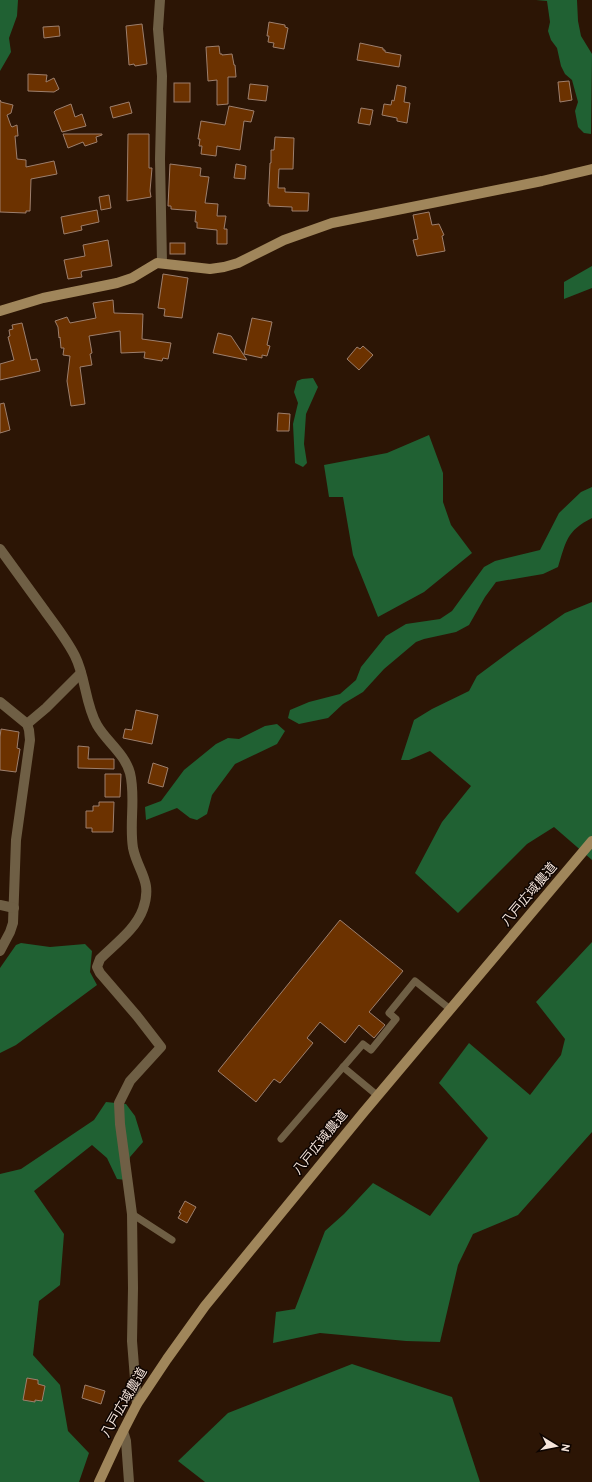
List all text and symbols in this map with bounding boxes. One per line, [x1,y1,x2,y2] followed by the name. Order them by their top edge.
[499,860,561,930] street label: 八戸広域農道
[290,1108,352,1178] street label: 八戸広域農道
[99,1365,151,1441] street label: 八戸広域農道
[536,1426,576,1466] north arrow
[557,1442,572,1453] text: N

